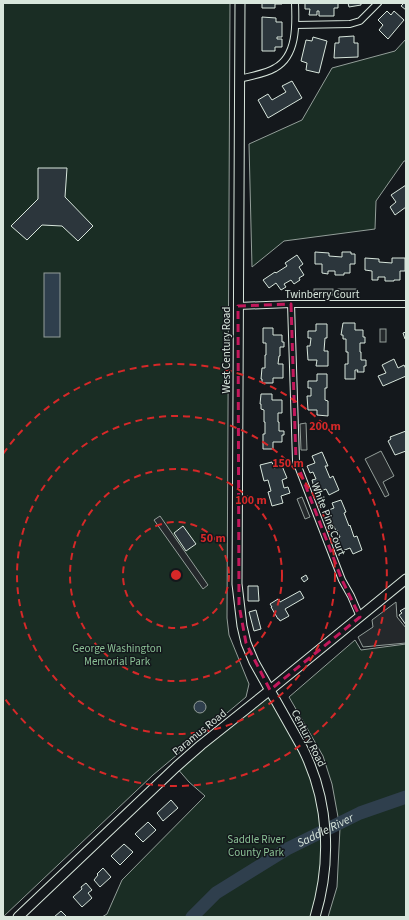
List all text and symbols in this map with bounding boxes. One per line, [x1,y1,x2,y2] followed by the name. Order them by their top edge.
[285,287,360,302] street label: Twinberry Court
[219,307,234,393] street label: West Century Road
[309,418,341,435] text: 200 m
[272,455,304,472] text: 150 m
[308,481,349,558] street label: White Pine Court
[235,492,267,509] text: 100 m
[200,530,226,547] text: 50 m
[169,568,183,582] centre of rings
[72,641,162,669] park label: George Washington Memorial Park
[169,706,230,759] street label: Paramus Road
[288,707,329,769] street label: Century Road
[294,809,357,852] water label: Saddle River
[227,832,285,860] park label: Saddle River County Park

